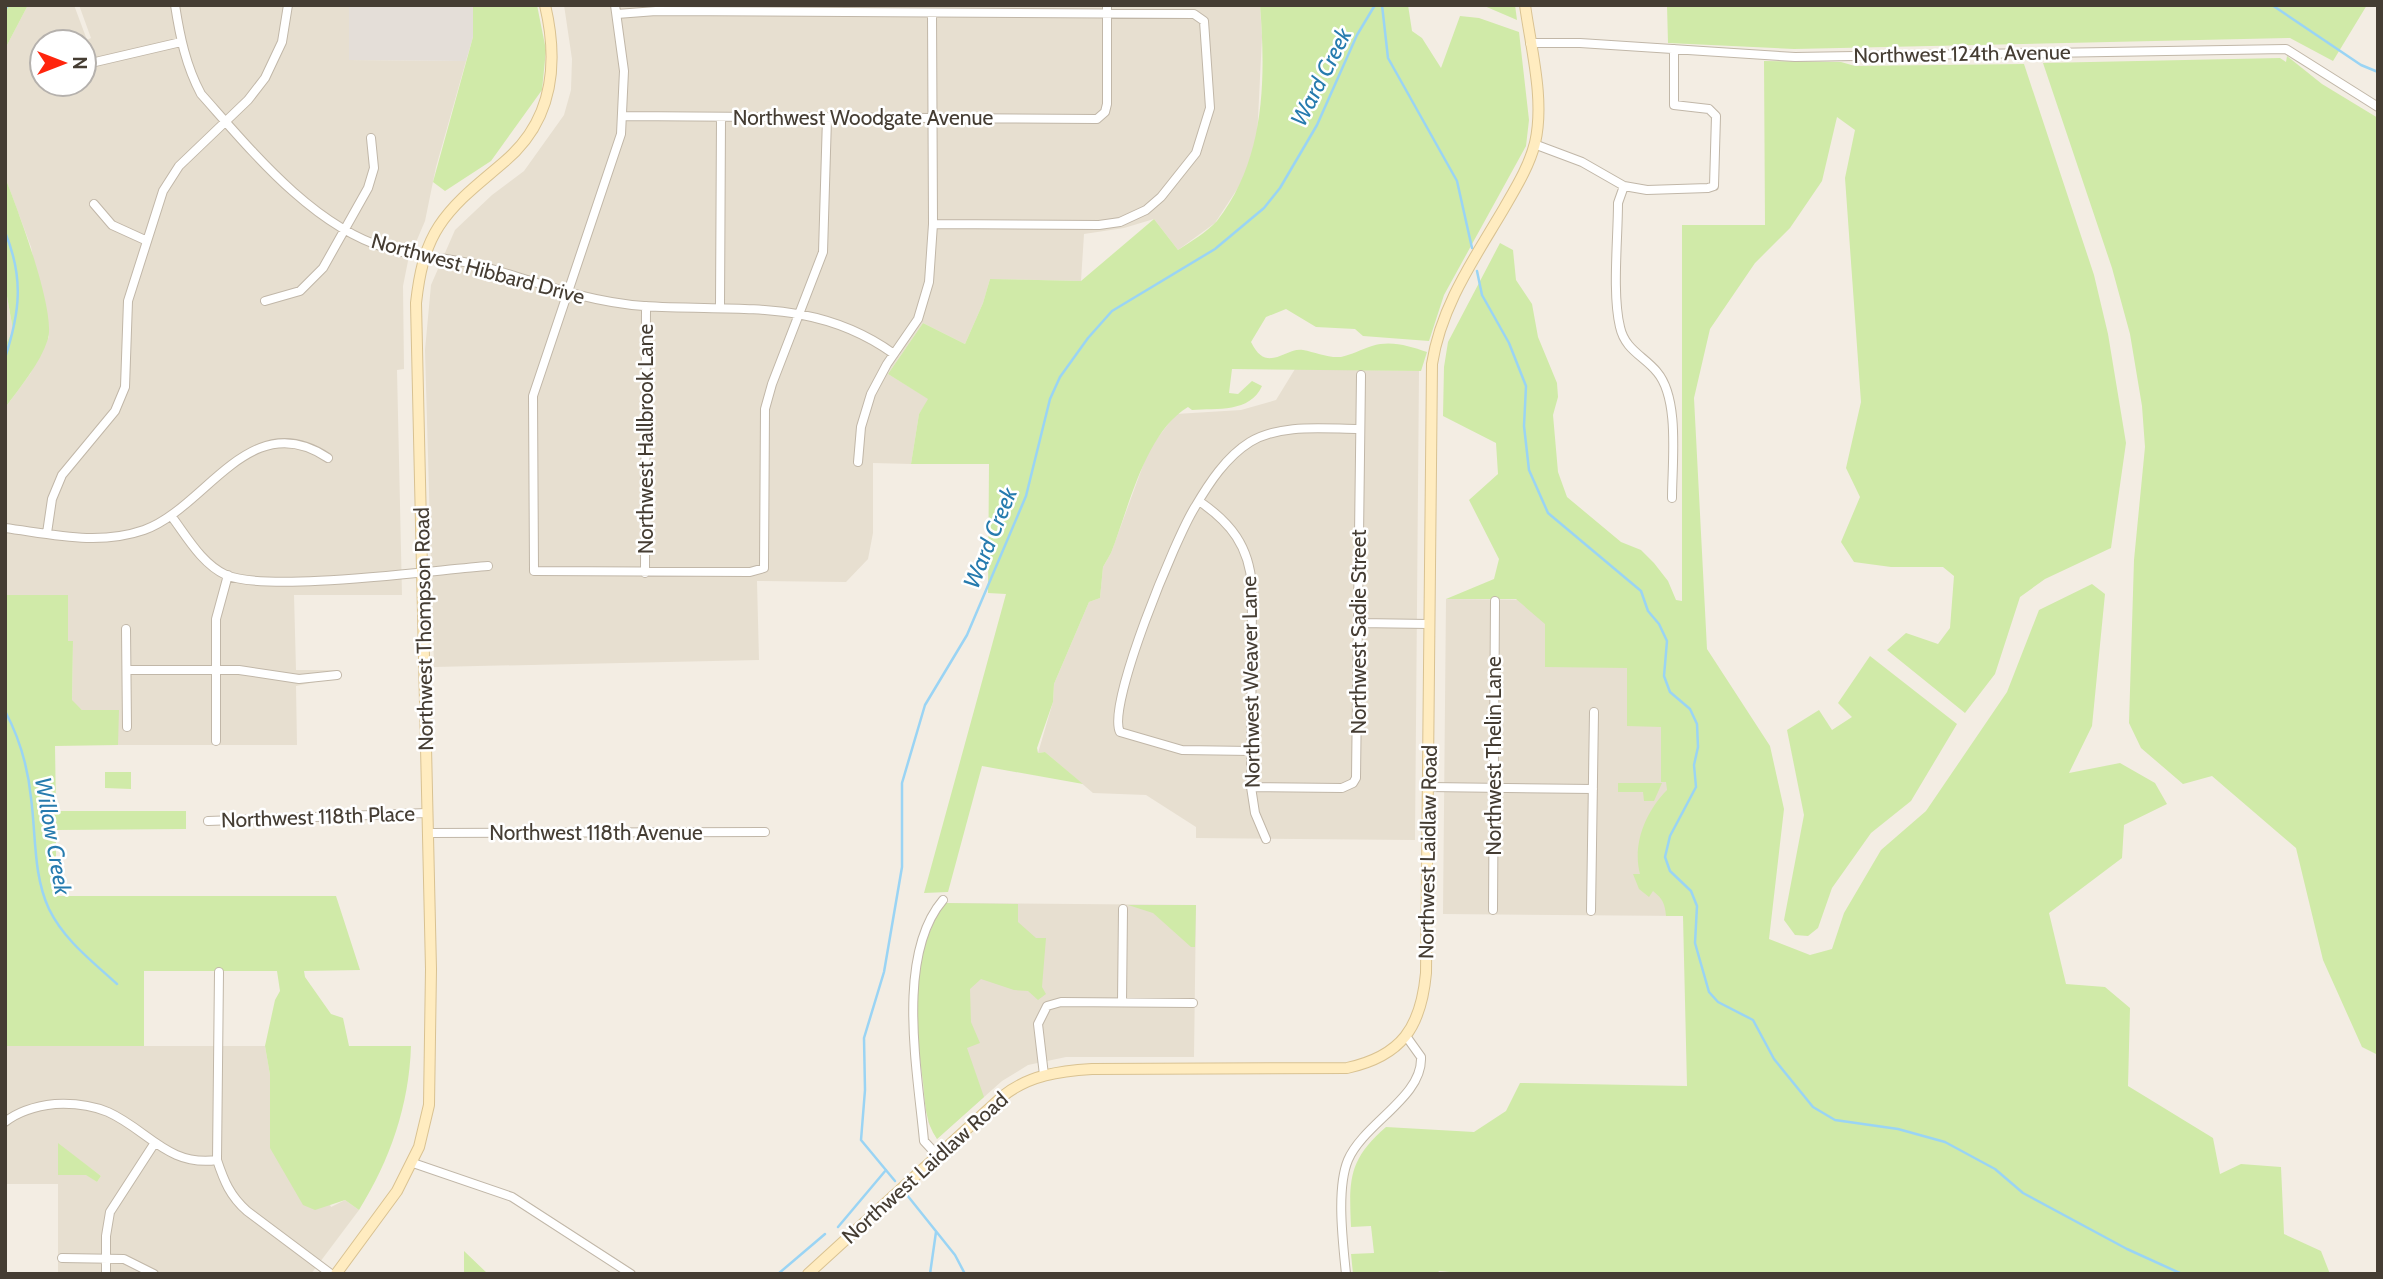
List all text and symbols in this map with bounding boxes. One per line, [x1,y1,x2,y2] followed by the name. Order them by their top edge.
[1284,22,1358,131] water label: Ward Creek
[28,28,98,98] north arrow
[1853,39,2071,68] street label: Northwest 124th Avenue
[68,56,91,70] text: N
[733,105,994,130] street label: Northwest Woodgate Avenue
[369,228,588,309] street label: Northwest Hibbard Drive
[633,324,658,554] street label: Northwest Hallbrook Lane
[957,482,1023,593] water label: Ward Creek
[409,507,438,751] street label: Northwest Thompson Road
[1346,529,1371,735] street label: Northwest Sadie Street
[1236,575,1265,788] street label: Northwest Weaver Lane
[1481,656,1506,856] street label: Northwest Thelin Lane
[1413,745,1442,959] street label: Northwest Laidlaw Road
[29,775,77,898] water label: Willow Creek
[221,801,416,832] street label: Northwest 118th Place
[489,820,703,845] street label: Northwest 118th Avenue
[837,1087,1013,1249] street label: Northwest Laidlaw Road

